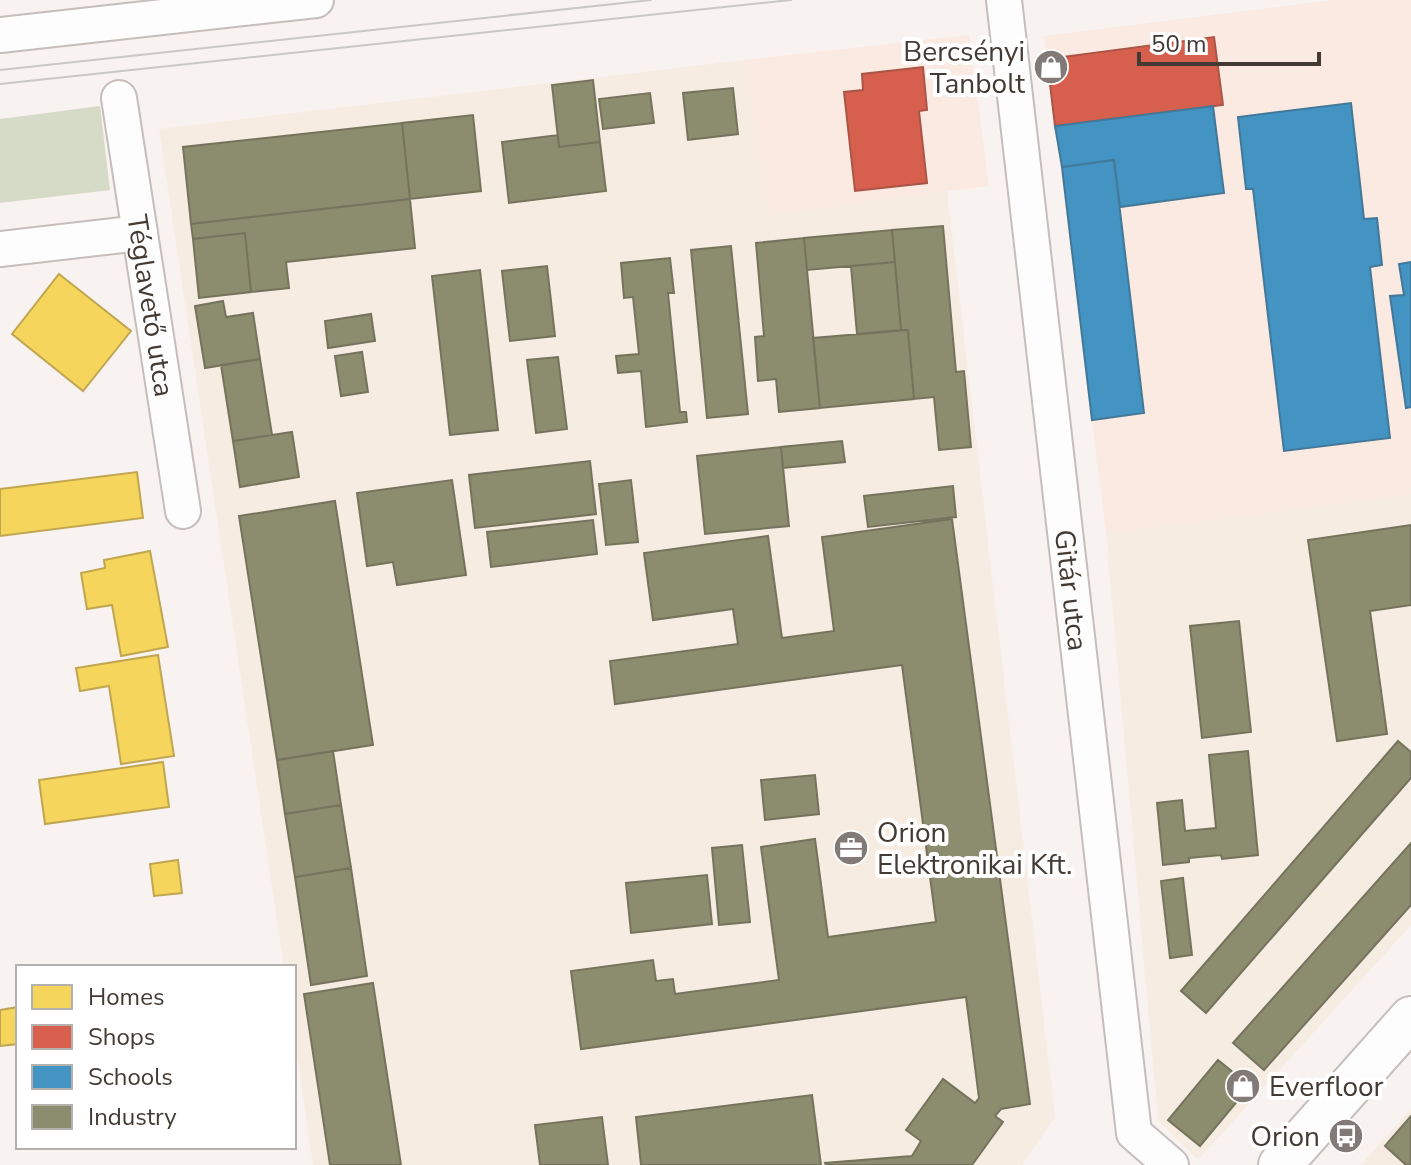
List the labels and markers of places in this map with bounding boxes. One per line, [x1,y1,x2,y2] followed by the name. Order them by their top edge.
[903,33,1025,103] place label: Bercsényi Tanbolt
[1032,48,1070,86] shop icon: Bercsényi Tanbolt
[877,814,1072,884] place label: Orion Elektronikai Kft.
[832,829,870,867] office icon: Orion Elektronikai Kft.
[1224,1067,1262,1105] shop icon: Everfloor
[1269,1068,1384,1106] place label: Everfloor
[1327,1117,1365,1155] bus stop icon: Orion
[1251,1118,1320,1156] place label: Orion

